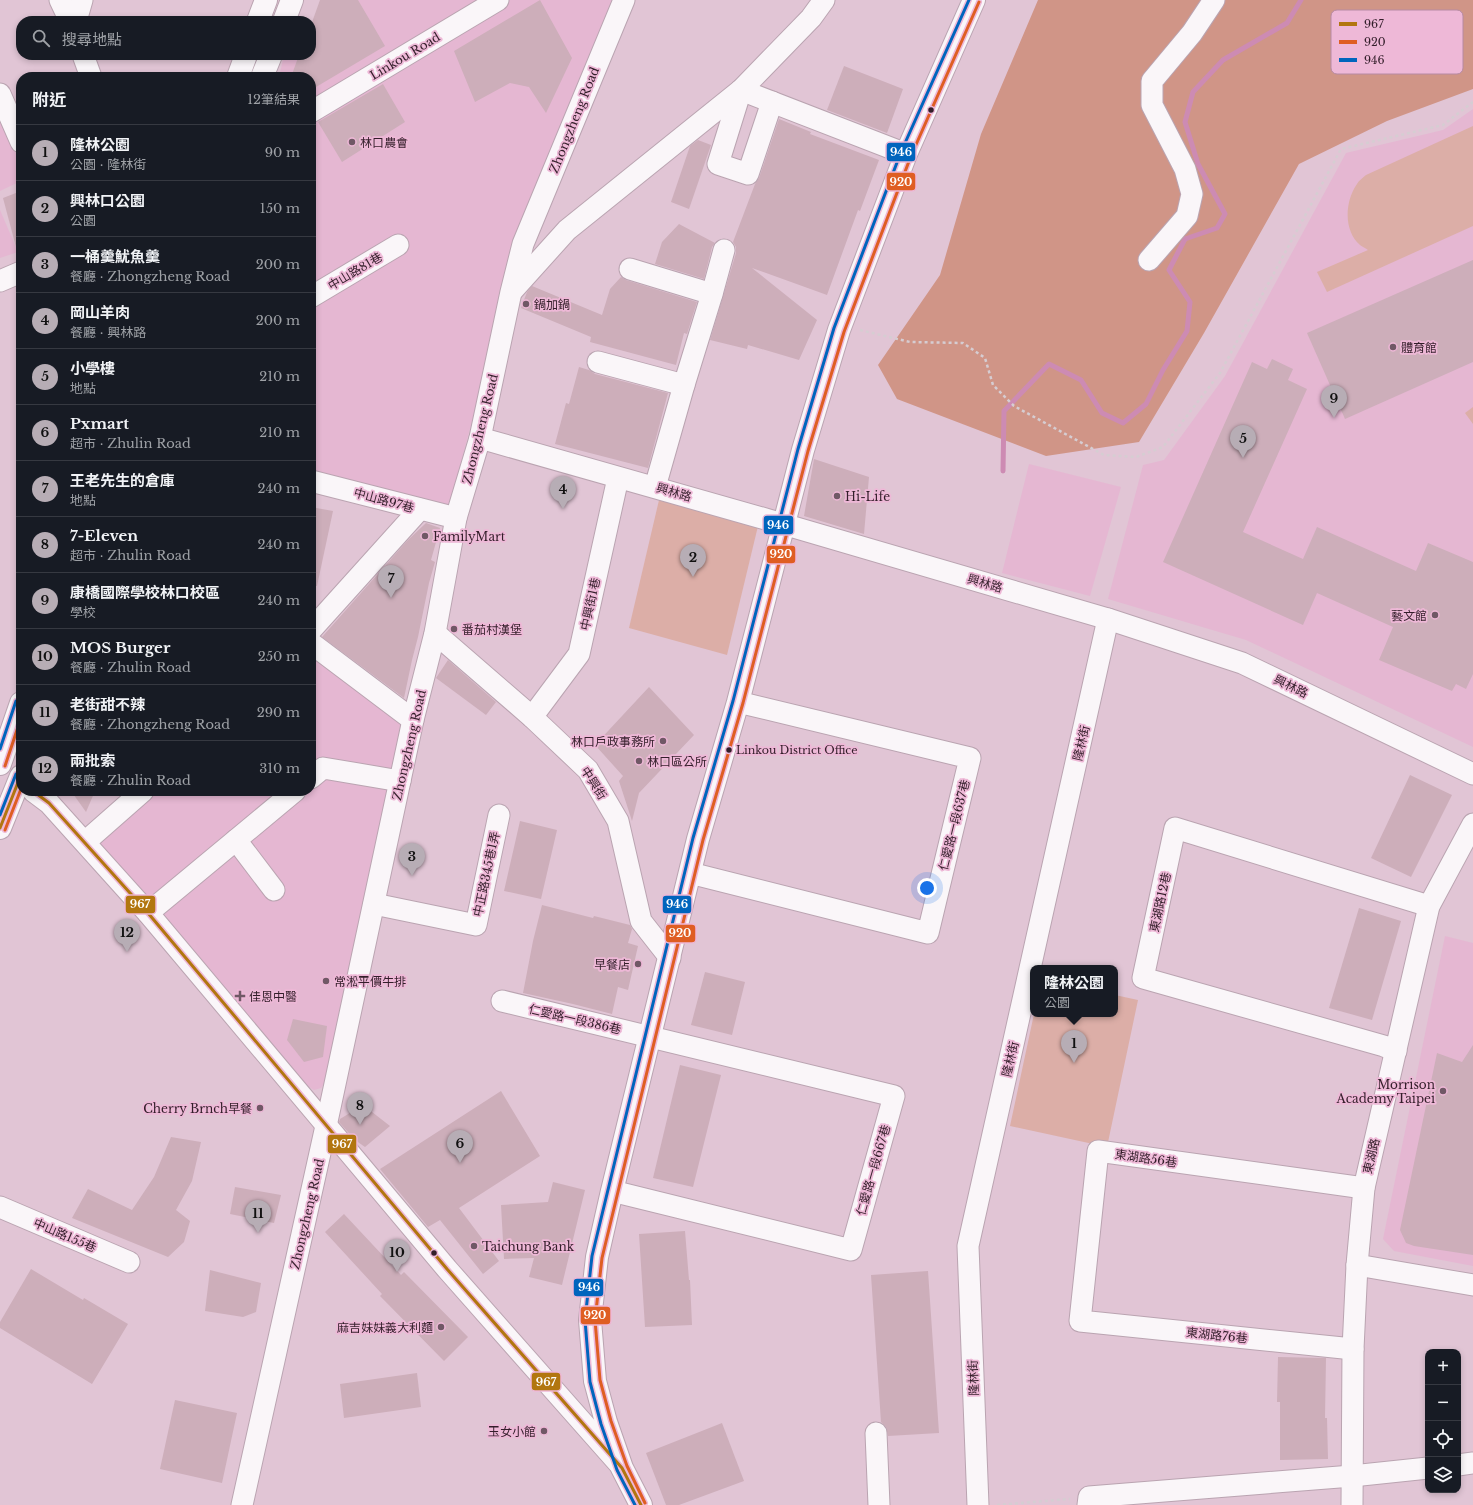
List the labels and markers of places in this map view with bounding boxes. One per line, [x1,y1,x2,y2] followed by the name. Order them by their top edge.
[926,105,936,115] unlabelled marker
[360,135,408,150] place label: 林口農會
[347,137,357,147] marker: 林口農會
[534,297,570,312] place label: 鍋加鍋
[521,299,531,309] marker: 鍋加鍋
[1401,340,1437,355] place label: 體育館
[1388,342,1398,352] marker: 體育館
[1321,385,1347,418] pin: 9
[1230,425,1256,458] pin: 5
[550,476,576,509] pin: 4
[845,489,890,504] place label: Hi-Life
[832,491,842,501] marker: Hi-Life
[433,529,506,544] place label: FamilyMart
[420,531,430,541] marker: FamilyMart
[680,544,706,577] pin: 2
[378,565,404,598] pin: 7
[1391,608,1427,623] place label: 藝文館
[1430,610,1440,620] marker: 藝文館
[462,622,522,637] place label: 番茄村漢堡
[449,624,459,634] marker: 番茄村漢堡
[571,734,655,749] place label: 林口戶政事務所
[658,736,668,746] marker: 林口戶政事務所
[736,743,858,757] place label: Linkou District Office
[724,745,734,755] marker: Linkou District Office
[647,754,707,769] place label: 林口區公所
[634,756,644,766] marker: 林口區公所
[399,843,425,876] pin: 3
[114,919,140,952] pin: 12
[594,957,630,972] place label: 早餐店
[633,959,643,969] marker: 早餐店
[334,974,406,989] place label: 常淞平價牛排
[321,976,331,986] marker: 常淞平價牛排
[249,989,297,1004] place label: 佳恩中醫
[234,990,246,1002] marker: 佳恩中醫
[1061,1030,1087,1063] pin: 1
[1336,1077,1435,1106] place label: Morrison Academy Taipei
[1438,1086,1448,1096] marker: Morrison Academy Taipei
[347,1092,373,1125] pin: 8
[143,1101,252,1116] place label: Cherry Brnch早餐
[255,1103,265,1113] marker: Cherry Brnch早餐
[447,1130,473,1163] pin: 6
[245,1200,271,1233] pin: 11
[384,1239,410,1272] pin: 10
[482,1239,575,1254] place label: Taichung Bank
[469,1241,479,1251] marker: Taichung Bank
[429,1248,439,1258] unlabelled marker
[337,1320,433,1335] place label: 麻吉妹妹義大利麵
[436,1322,446,1332] marker: 麻吉妹妹義大利麵
[488,1424,536,1439] place label: 玉女小館
[539,1426,549,1436] marker: 玉女小館

